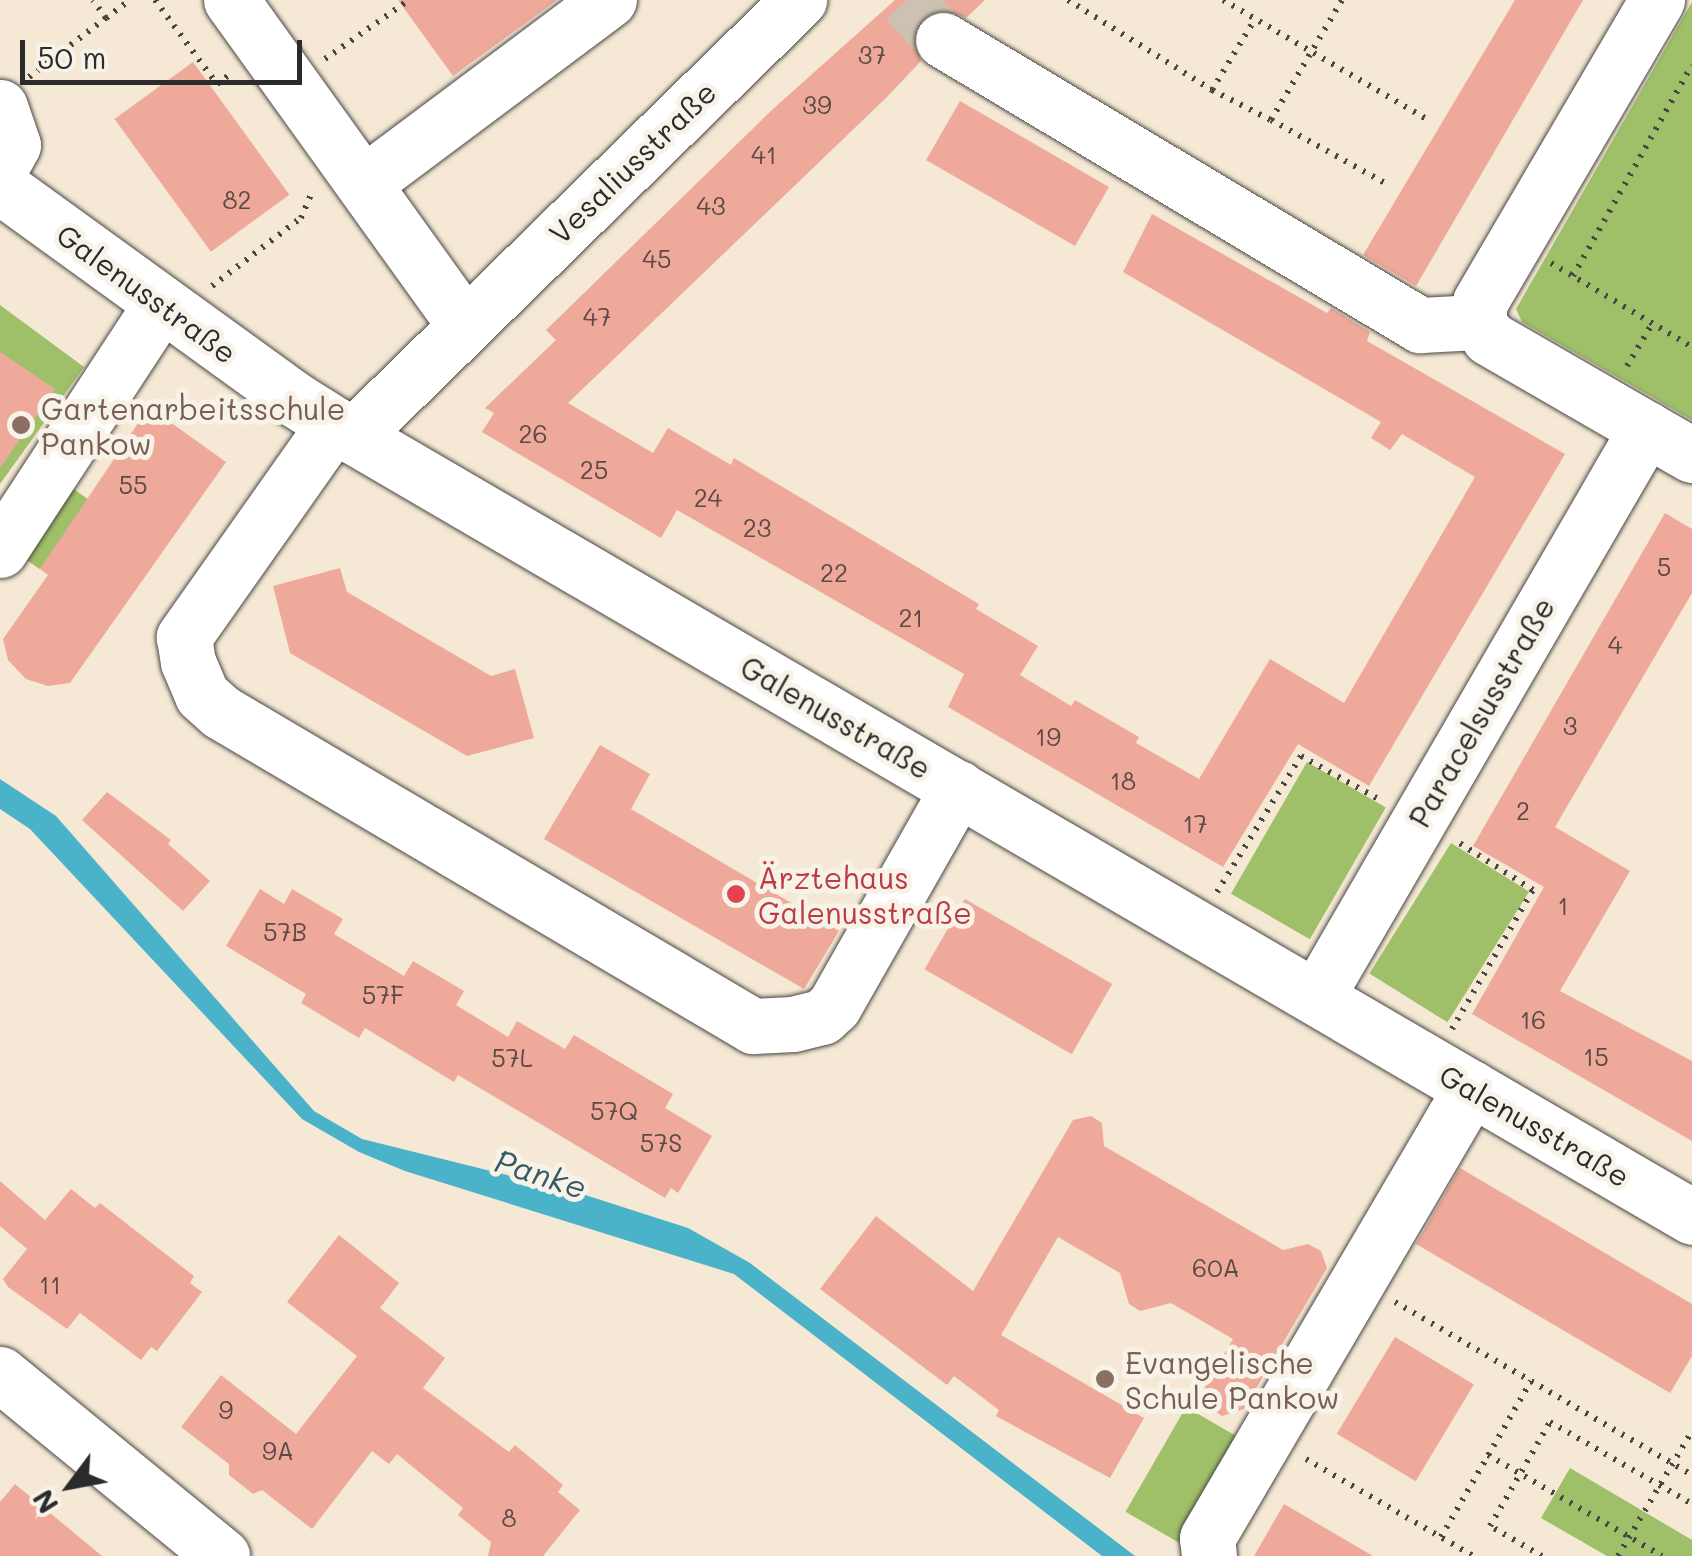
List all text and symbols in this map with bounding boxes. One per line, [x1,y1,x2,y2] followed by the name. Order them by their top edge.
[25,20,308,82] scale bar
[37,37,107,77] text: 50 m
[858,39,886,69] house number: 37
[541,73,723,251] street label: Vesaliusstraße
[802,89,832,119] house number: 39
[751,139,777,169] house number: 41
[222,184,252,214] house number: 82
[696,190,726,220] house number: 43
[50,216,244,370] street label: Galenusstraße
[642,243,672,273] house number: 45
[583,301,611,331] house number: 47
[41,390,345,460] place label: Gartenarbeitsschule Pankow
[10,414,32,436] marker: Gartenarbeitsschule Pankow
[518,418,548,448] house number: 26
[580,454,608,484] house number: 25
[118,469,148,499] house number: 55
[694,482,722,512] house number: 24
[743,512,771,542] house number: 23
[1657,551,1671,581] house number: 5
[820,557,848,587] house number: 22
[1401,591,1561,833] street label: Paracelsusstraße
[898,602,924,632] house number: 21
[1608,629,1622,659] house number: 4
[734,648,938,786] street label: Galenusstraße
[1563,710,1577,740] house number: 3
[1035,721,1061,751] house number: 19
[1110,765,1136,795] house number: 18
[1516,795,1530,825] house number: 2
[1182,808,1208,838] house number: 17
[758,859,972,930] place label: Ärztehaus Galenusstraße
[723,881,749,907] marker: Ärztehaus Galenusstraße
[1557,890,1569,920] house number: 1
[263,916,307,946] house number: 57B
[362,979,404,1009] house number: 57F
[1520,1004,1546,1034] house number: 16
[1583,1041,1609,1071] house number: 15
[491,1042,533,1072] house number: 57L
[1433,1056,1637,1194] street label: Galenusstraße
[590,1095,638,1125] house number: 57Q
[640,1127,682,1157] house number: 57S
[490,1140,592,1206] water label: Panke
[1192,1252,1240,1282] house number: 60A
[39,1269,61,1299] house number: 11
[1125,1344,1339,1414] place label: Evangelische Schule Pankow
[1094,1368,1116,1390] marker: Evangelische Schule Pankow
[219,1394,233,1424] house number: 9
[262,1435,294,1465] house number: 9A
[20,1436,120,1536] north arrow
[24,1483,65,1520] text: N
[501,1502,517,1532] house number: 8

